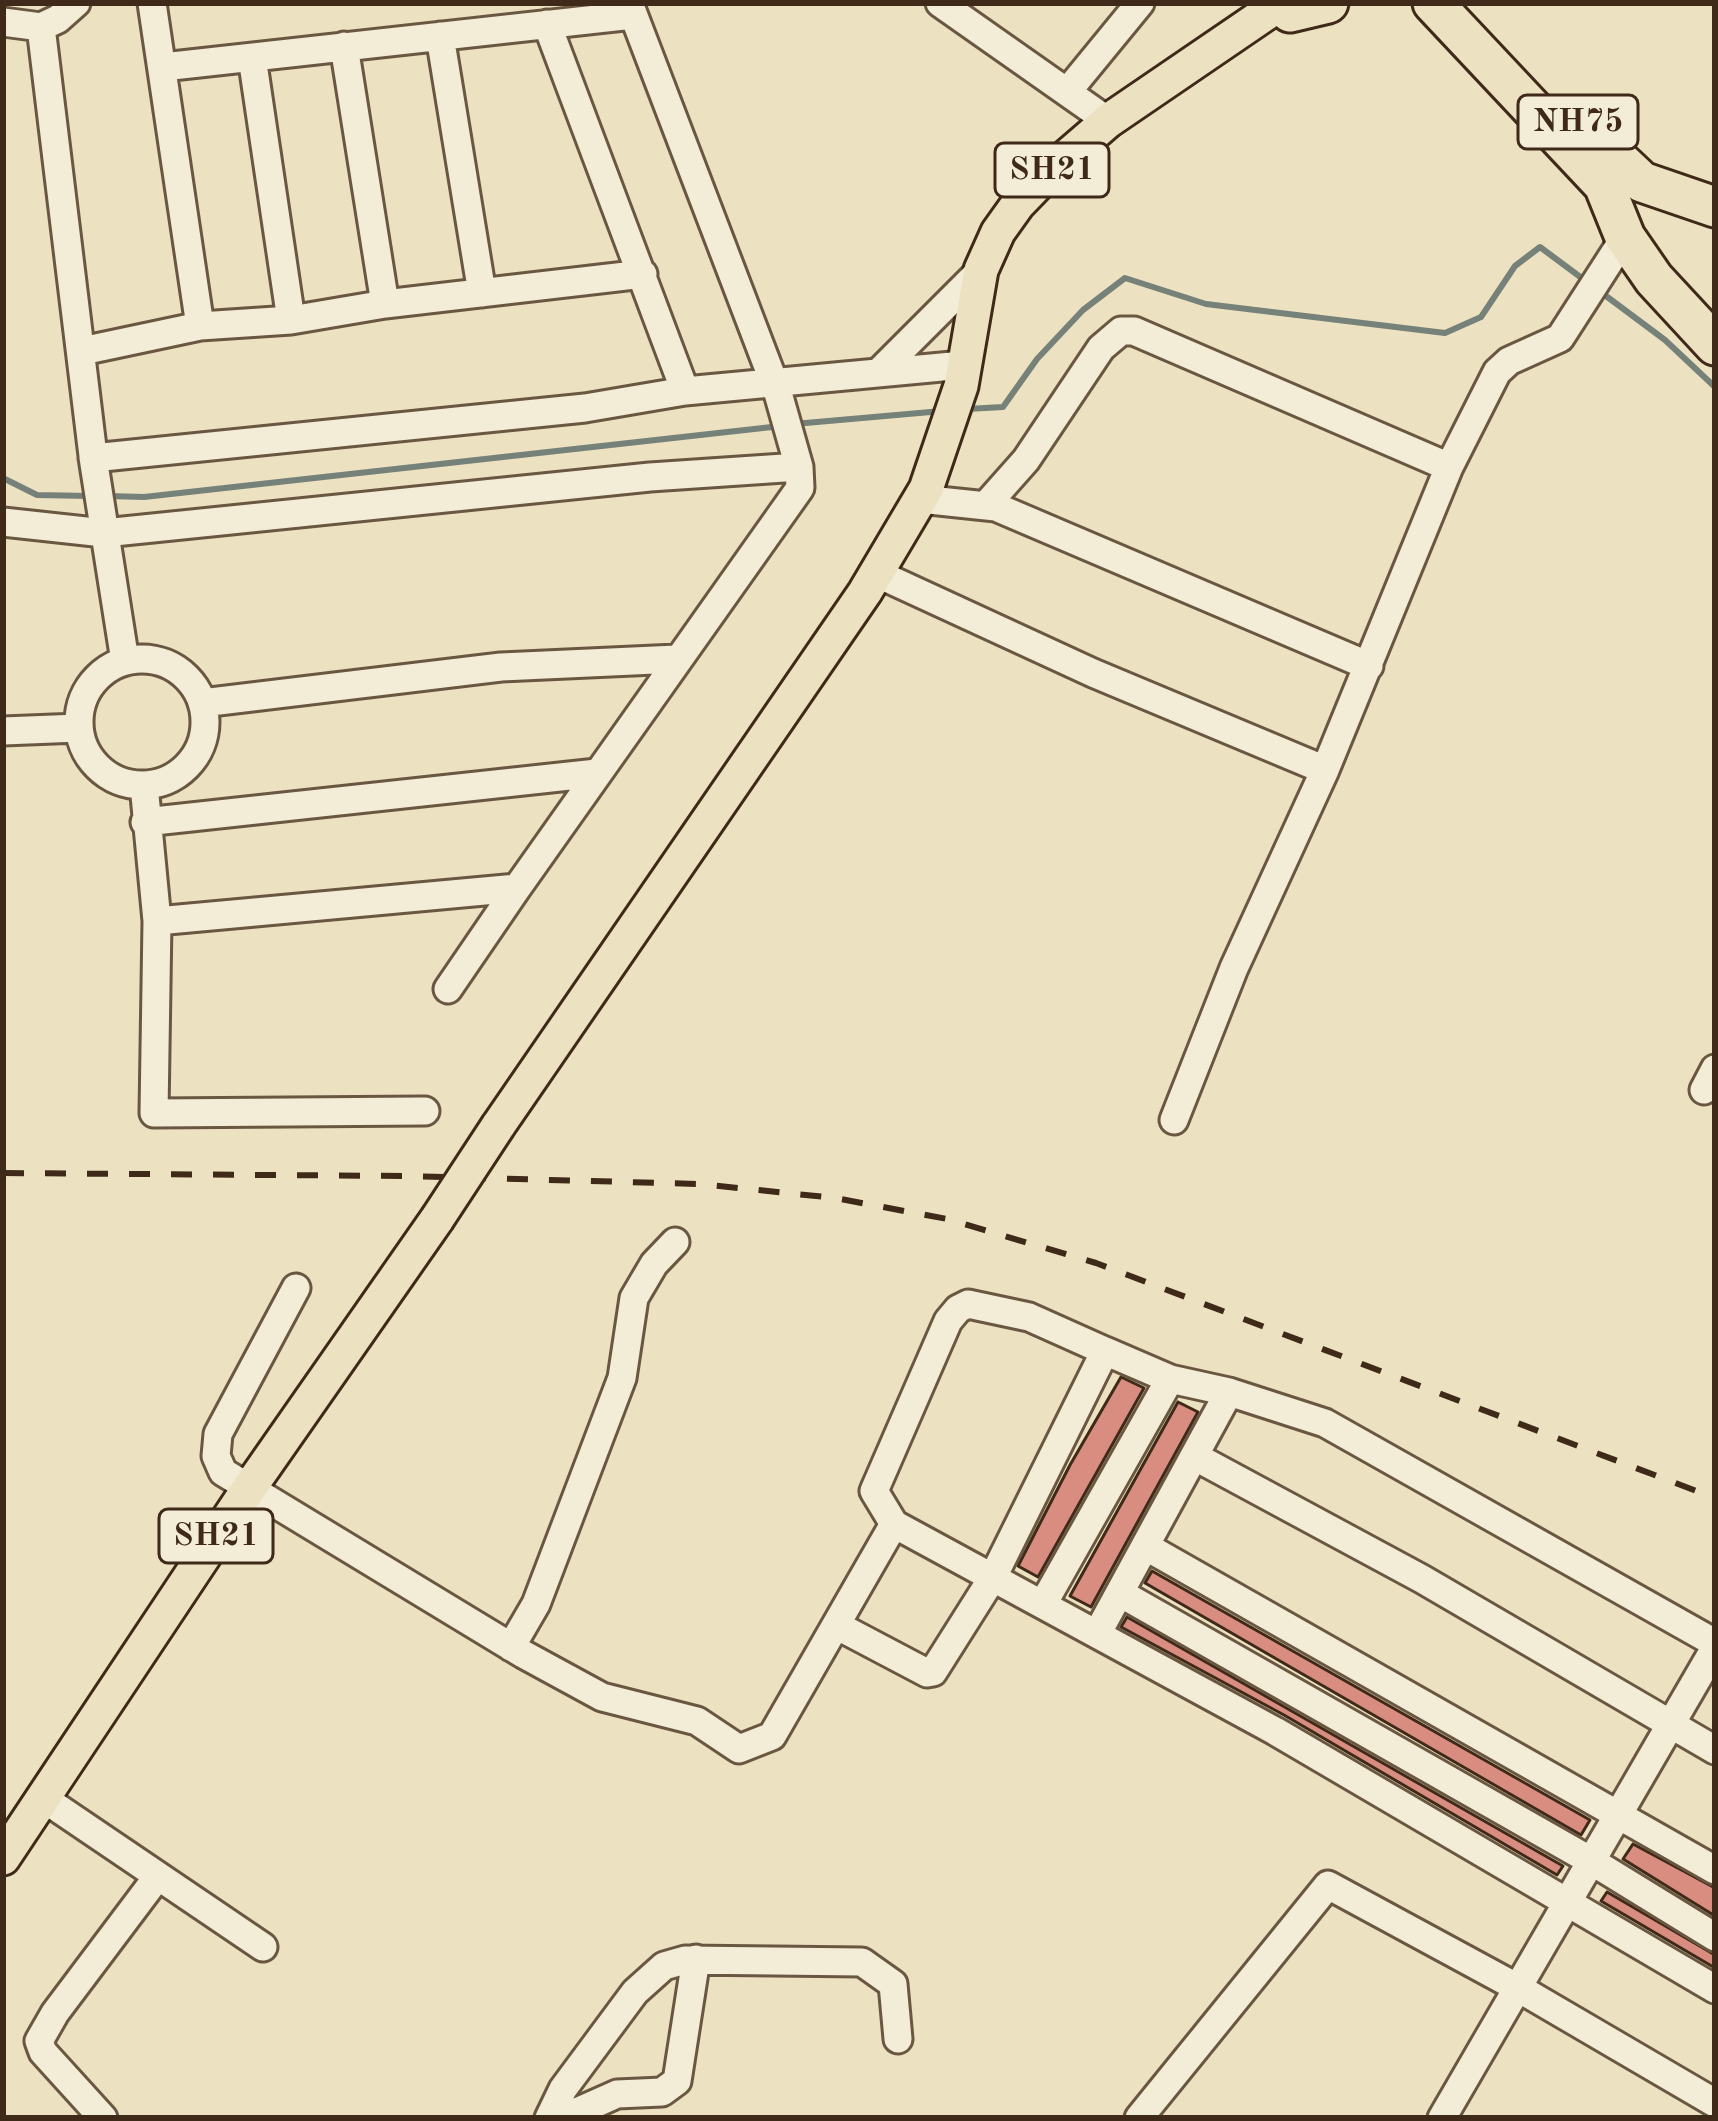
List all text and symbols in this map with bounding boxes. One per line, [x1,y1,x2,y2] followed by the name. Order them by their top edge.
[1518,95,1638,149] road number: NH75
[995,143,1109,197] road number: SH21
[159,1509,273,1563] road number: SH21

